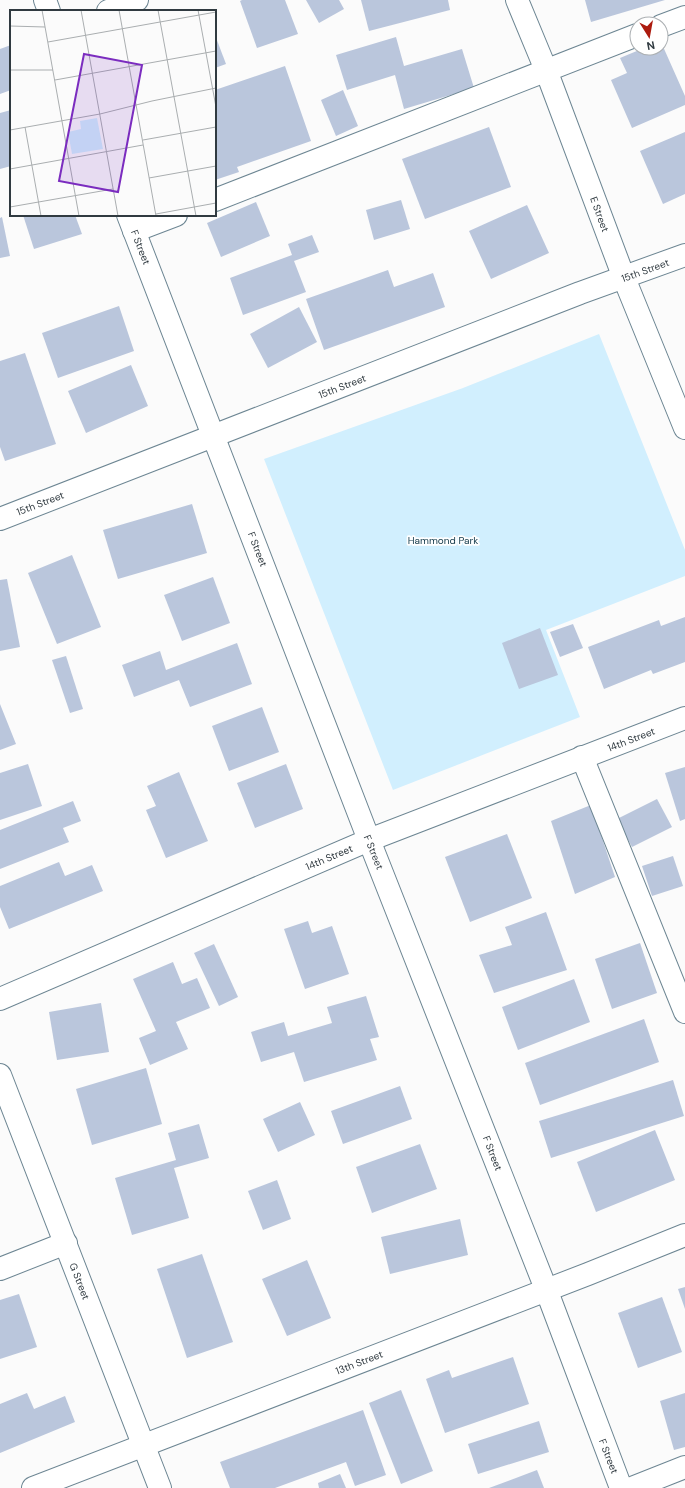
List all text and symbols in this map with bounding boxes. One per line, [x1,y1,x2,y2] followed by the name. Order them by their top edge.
[10,10,216,216] inset map
[629,16,669,56] north arrow
[646,38,656,53] text: N
[587,195,612,234] street label: E Street
[128,228,153,267] street label: F Street
[620,256,671,285] street label: 15th Street
[317,371,368,401] street label: 15th Street
[15,488,66,518] street label: 15th Street
[245,530,270,569] street label: F Street
[408,534,478,547] park label: Hammond Park
[606,724,657,754] street label: 14th Street
[361,833,386,872] street label: F Street
[304,842,355,873] street label: 14th Street
[480,1134,505,1173] street label: F Street
[67,1261,93,1302] street label: G Street
[334,1347,385,1377] street label: 13th Street
[596,1437,621,1476] street label: F Street

